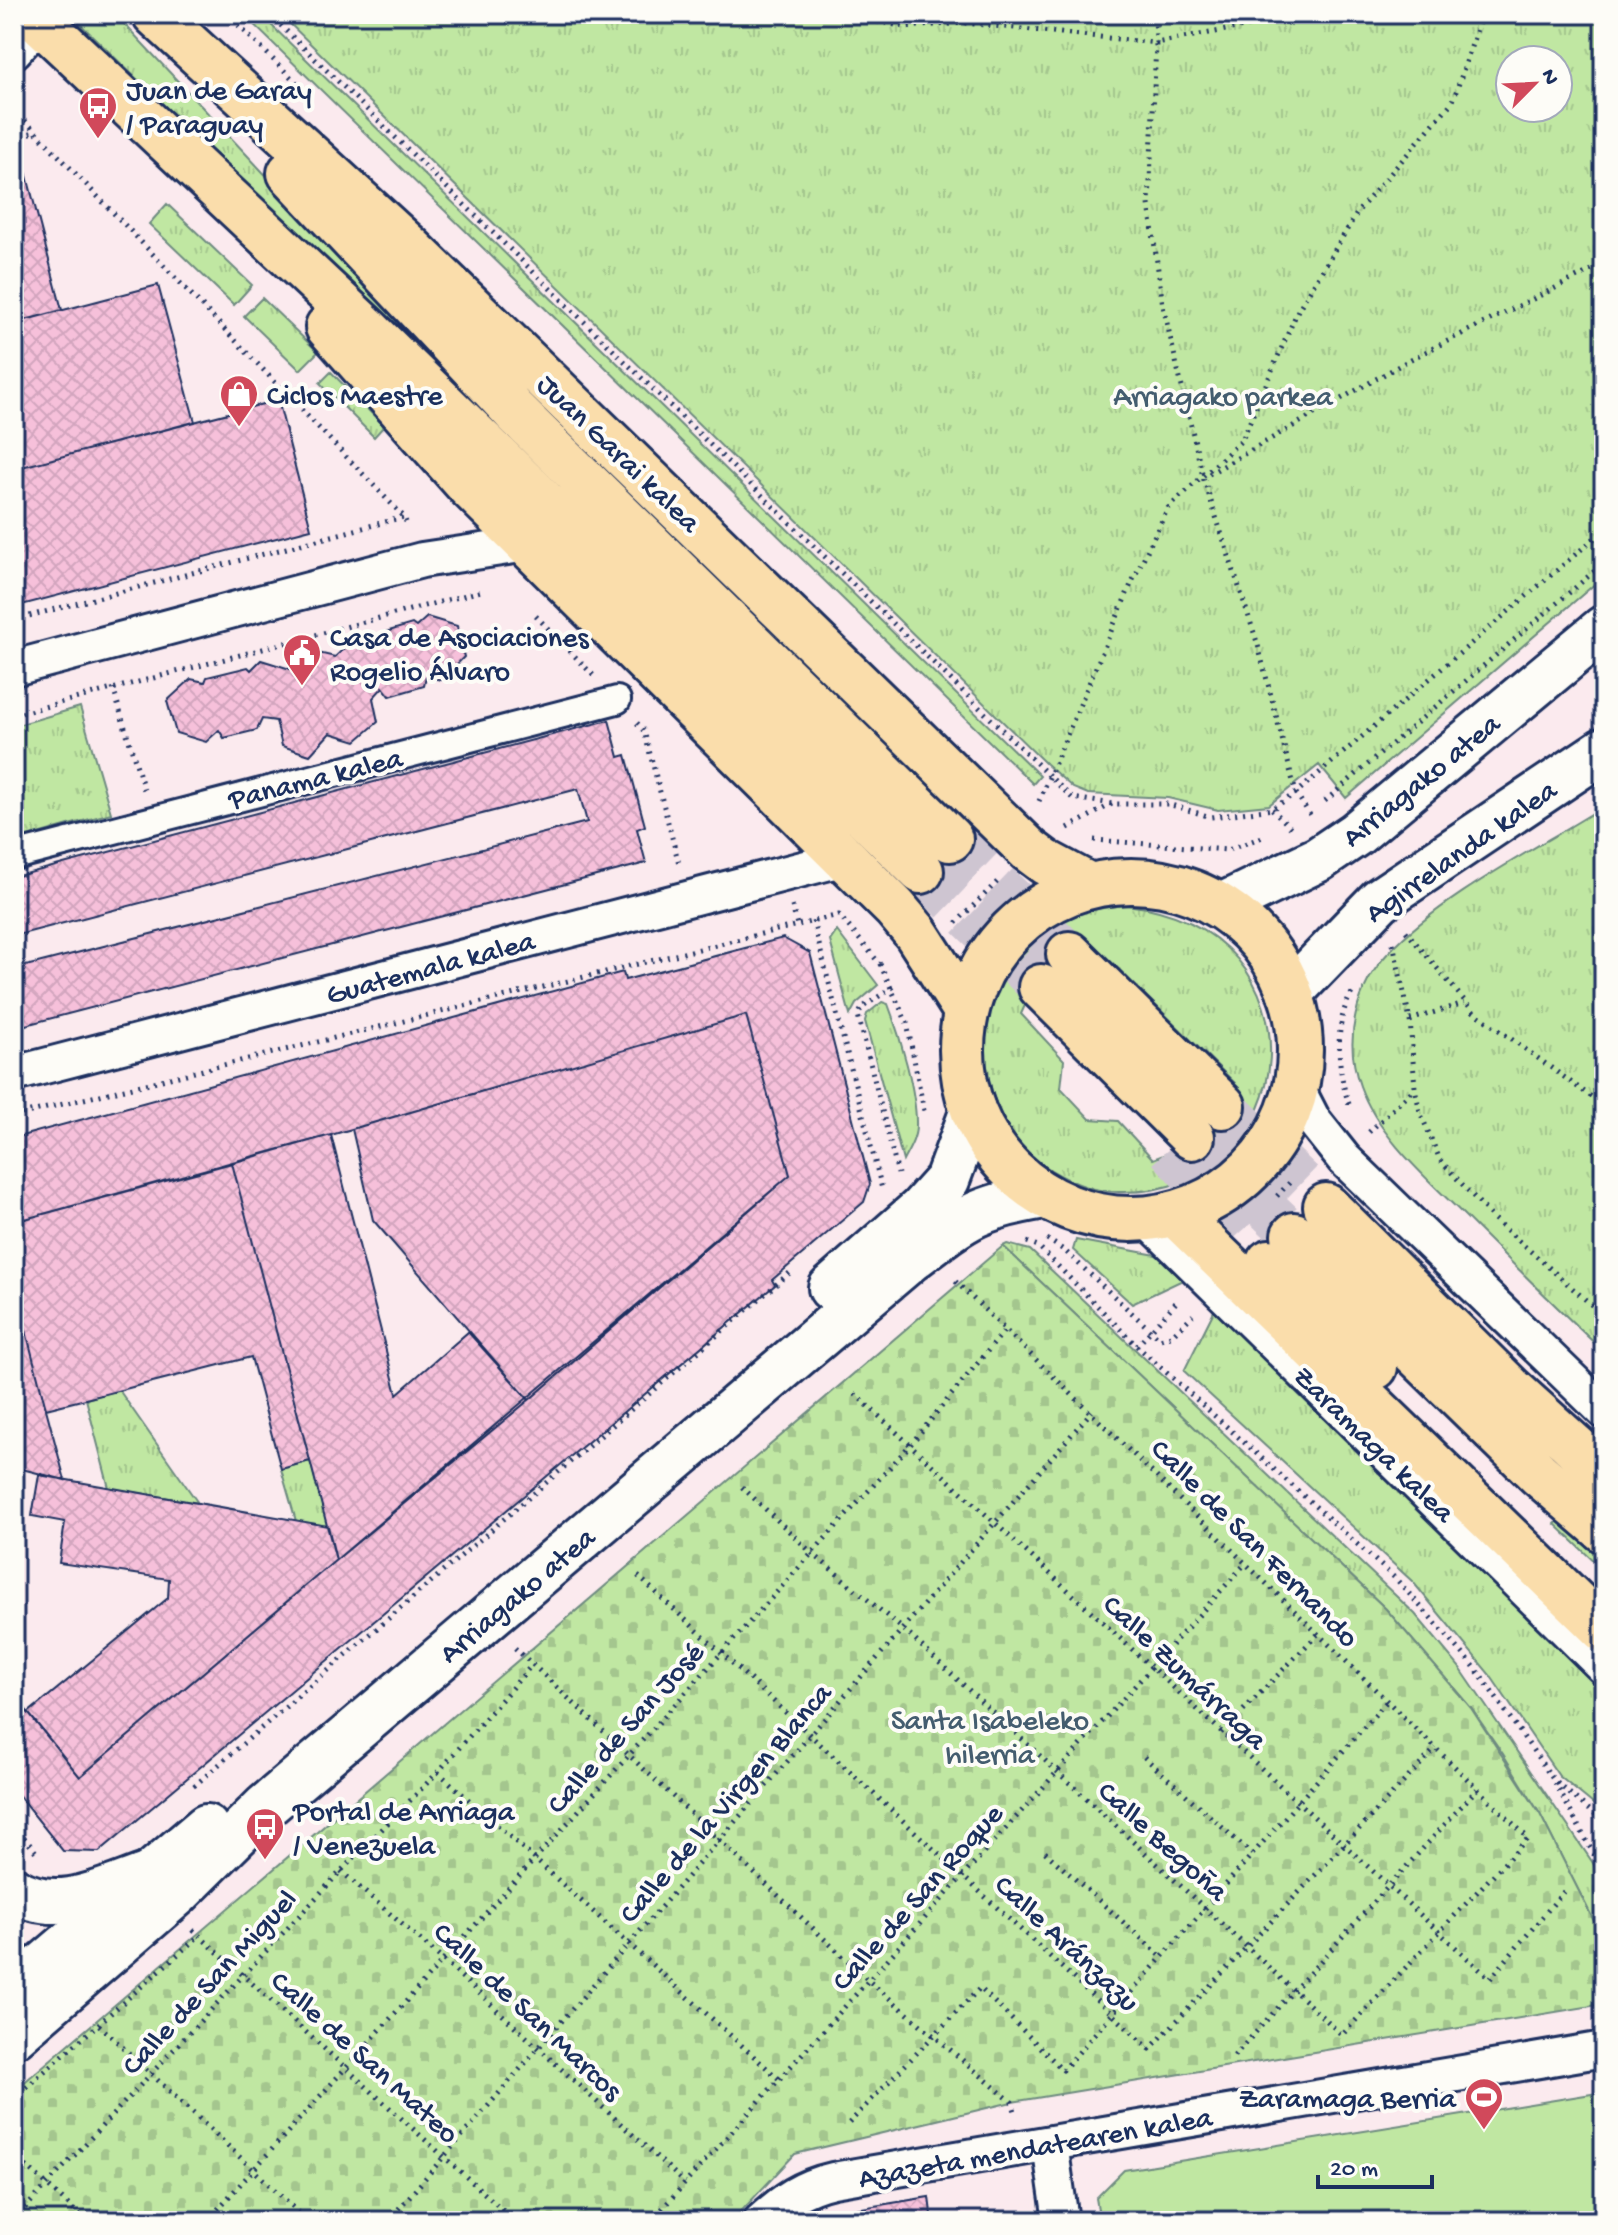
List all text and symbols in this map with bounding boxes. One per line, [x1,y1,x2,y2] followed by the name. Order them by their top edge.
[1494,44,1574,124] north arrow
[1534,66,1563,89] text: N
[126,76,312,145] place label: Juan de Garay / Paraguay
[77,85,119,140] bus stop icon: Juan de Garay / Paraguay
[528,369,707,543] street label: Juan Garai kalea
[218,373,260,428] shop icon: Ciclos Maestre
[267,381,443,416] place label: Ciclos Maestre
[1113,382,1334,417] park label: Arriagako parkea
[330,623,590,692] place label: Casa de Asociaciones Rogelio Álvaro
[281,632,323,687] public building icon: Casa de Asociaciones Rogelio Álvaro
[1337,707,1510,857] street label: Arriagako atea
[225,743,408,820] street label: Panama kalea
[1360,774,1566,933] street label: Agirrelanda kalea
[323,925,541,1015] street label: Guatemala kalea
[1284,1360,1461,1533] street label: Zaramaga kalea
[1141,1434,1364,1657] street label: Calle de San Fernando
[434,1521,605,1673] street label: Arriagako atea
[1094,1589,1273,1760] street label: Calle Zumárraga
[541,1637,714,1823] street label: Calle de San José
[614,1677,842,1932] street label: Calle de la Virgen Blanca
[891,1706,1089,1775] park label: Santa Isabeleko hilerria
[1089,1776,1234,1912] street label: Calle Begoña
[292,1797,516,1866] place label: Portal de Arriaga / Venezuela
[826,1798,1013,2000] street label: Calle de San Roque
[244,1806,286,1861] bus stop icon: Portal de Arriaga / Venezuela
[985,1869,1145,2021] street label: Calle Aránzazu
[116,1884,306,2084] street label: Calle de San Miguel
[424,1917,628,2111] street label: Calle de San Marcos
[262,1966,464,2153] street label: Calle de San Mateo
[1463,2076,1505,2131] sports icon: Zaramaga Berria
[1239,2084,1457,2119] place label: Zaramaga Berria
[856,2102,1217,2199] street label: Azazeta mendatearen kalea
[1318,2139,1432,2189] scale bar
[1330,2156,1378,2185] text: 20 m

